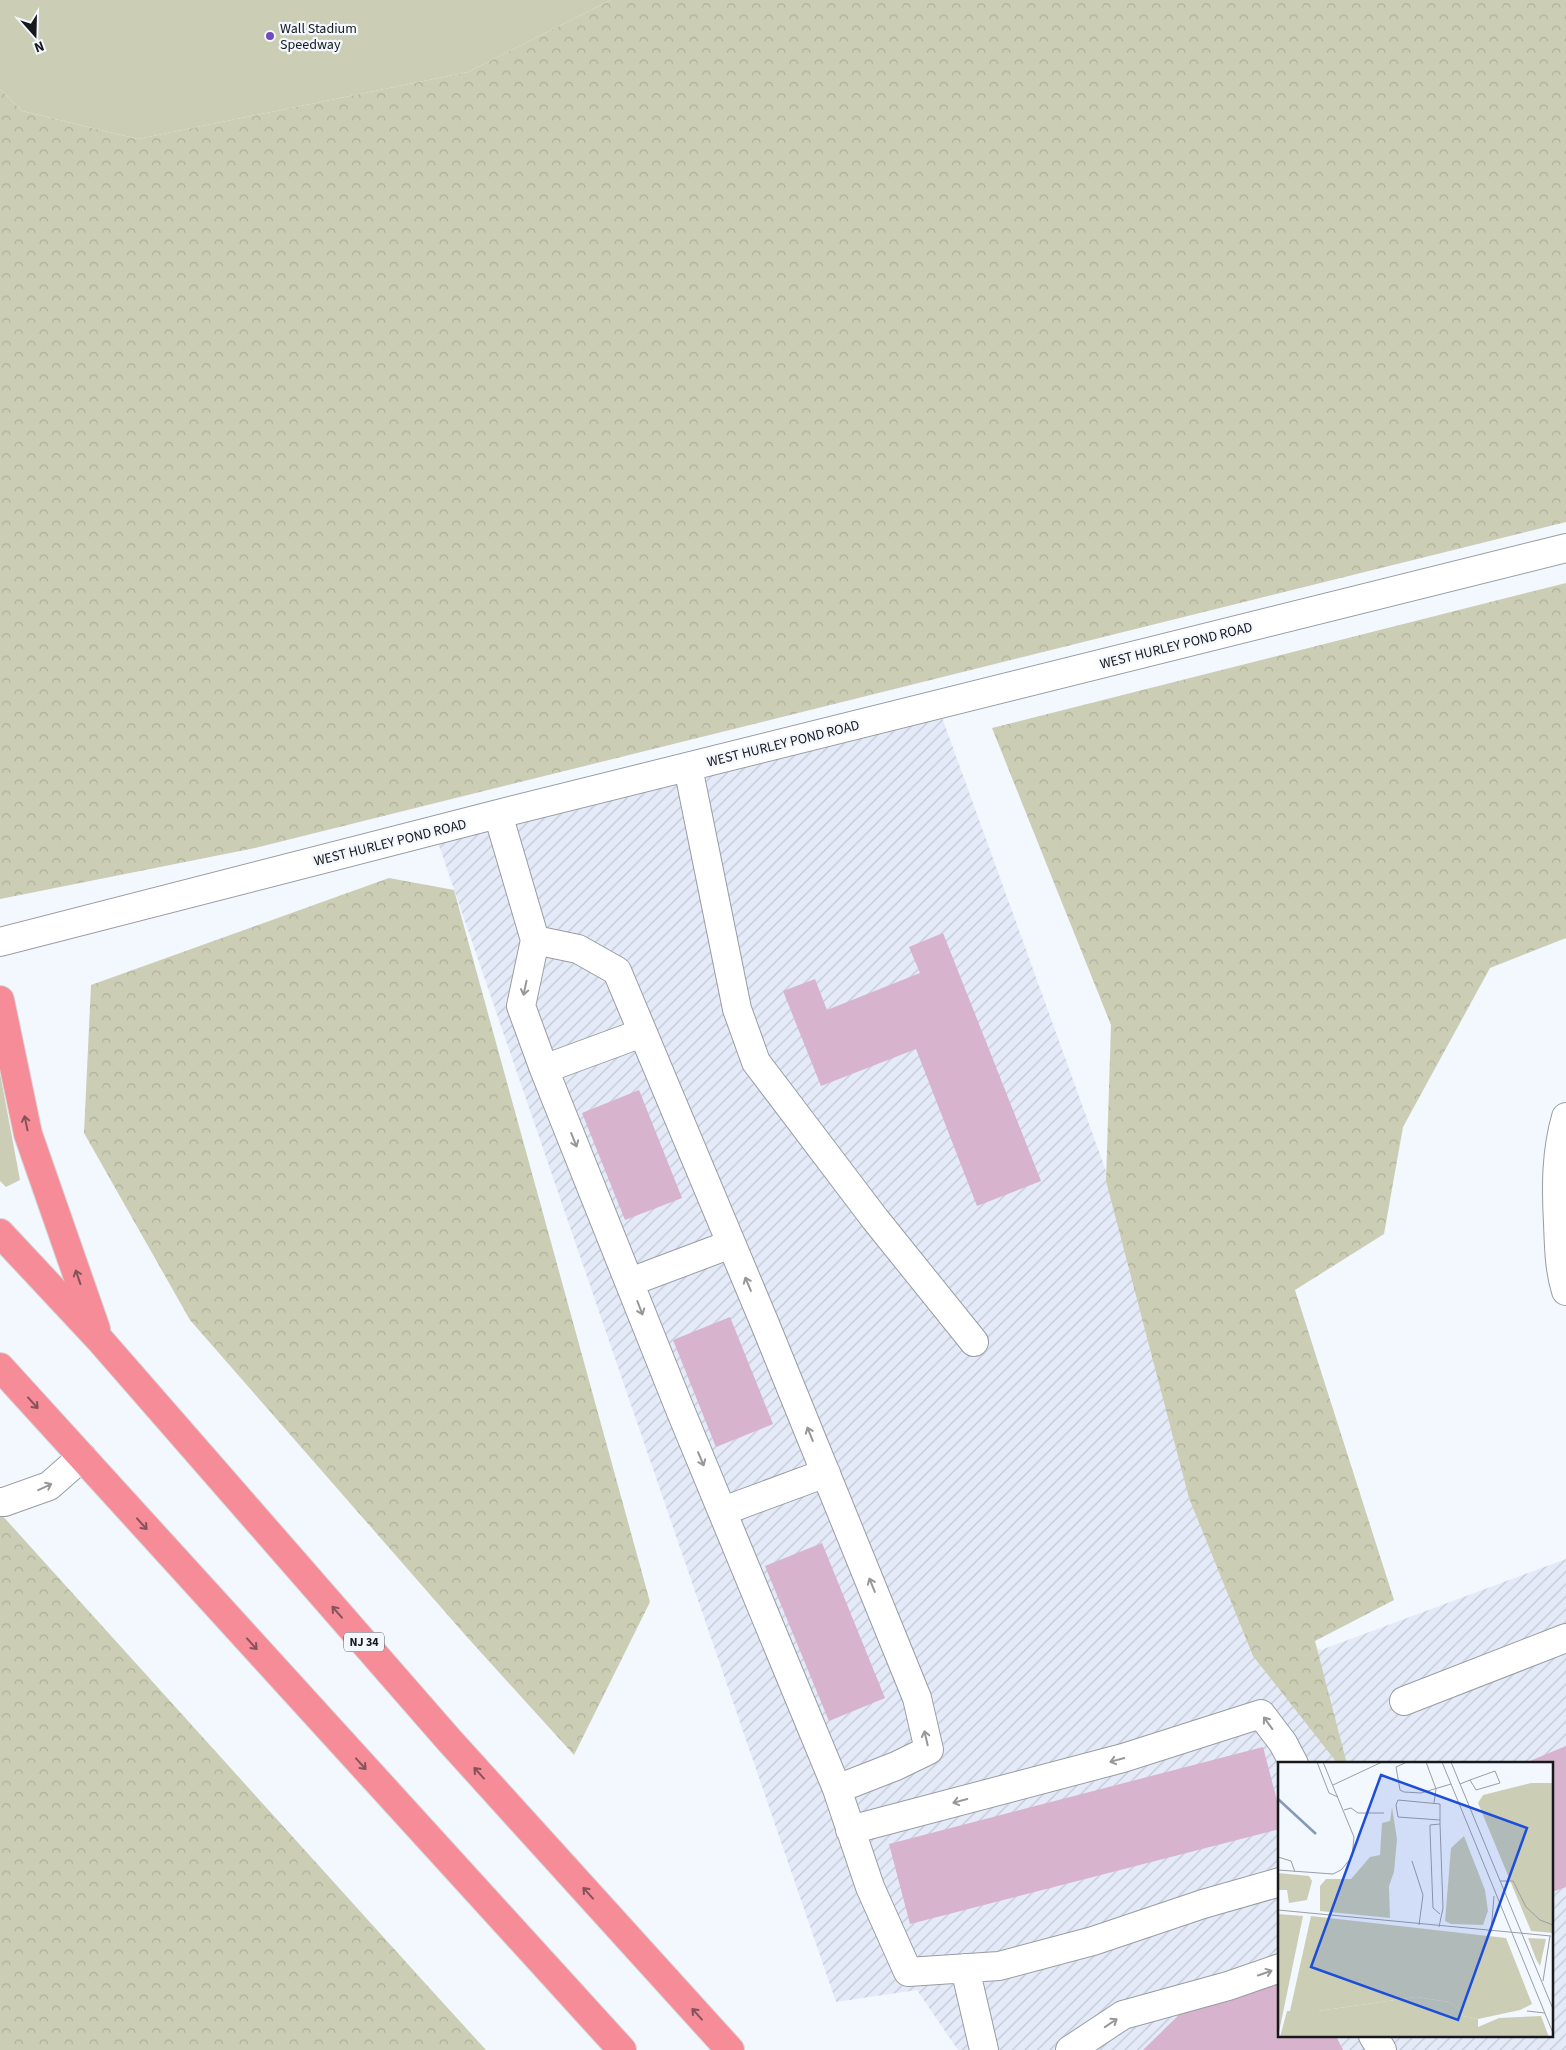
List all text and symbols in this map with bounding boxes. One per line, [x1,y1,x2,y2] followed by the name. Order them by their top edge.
[10,10,60,60] north arrow
[280,19,357,55] place label: Wall Stadium Speedway
[264,30,276,42] marker: Wall Stadium Speedway
[31,35,47,57] text: N
[1098,617,1255,675] street label: WEST HURLEY POND ROAD
[705,715,862,773] street label: WEST HURLEY POND ROAD
[312,814,469,872] street label: WEST HURLEY POND ROAD
[520,980,529,996] one-way arrow
[20,1116,30,1132] one-way arrow
[570,1133,579,1148] one-way arrow
[73,1270,82,1285] one-way arrow
[743,1277,753,1292] one-way arrow
[636,1300,645,1315] one-way arrow
[27,1397,39,1410] one-way arrow
[805,1427,815,1442] one-way arrow
[697,1451,706,1466] one-way arrow
[37,1482,52,1491] one-way arrow
[136,1517,148,1530] one-way arrow
[866,1578,876,1593] one-way arrow
[331,1605,343,1618] one-way arrow
[344,1632,384,1651] road number: NJ 34
[246,1637,258,1650] one-way arrow
[1263,1716,1273,1730] one-way arrow
[921,1730,930,1746] one-way arrow
[1109,1755,1125,1765] one-way arrow
[355,1757,367,1770] one-way arrow
[1278,1762,1554,2038] inset map
[473,1767,485,1780] one-way arrow
[952,1797,968,1806] one-way arrow
[582,1887,594,1900] one-way arrow
[1256,1968,1272,1977] one-way arrow
[692,2007,703,2020] one-way arrow
[1104,2018,1118,2028] one-way arrow

